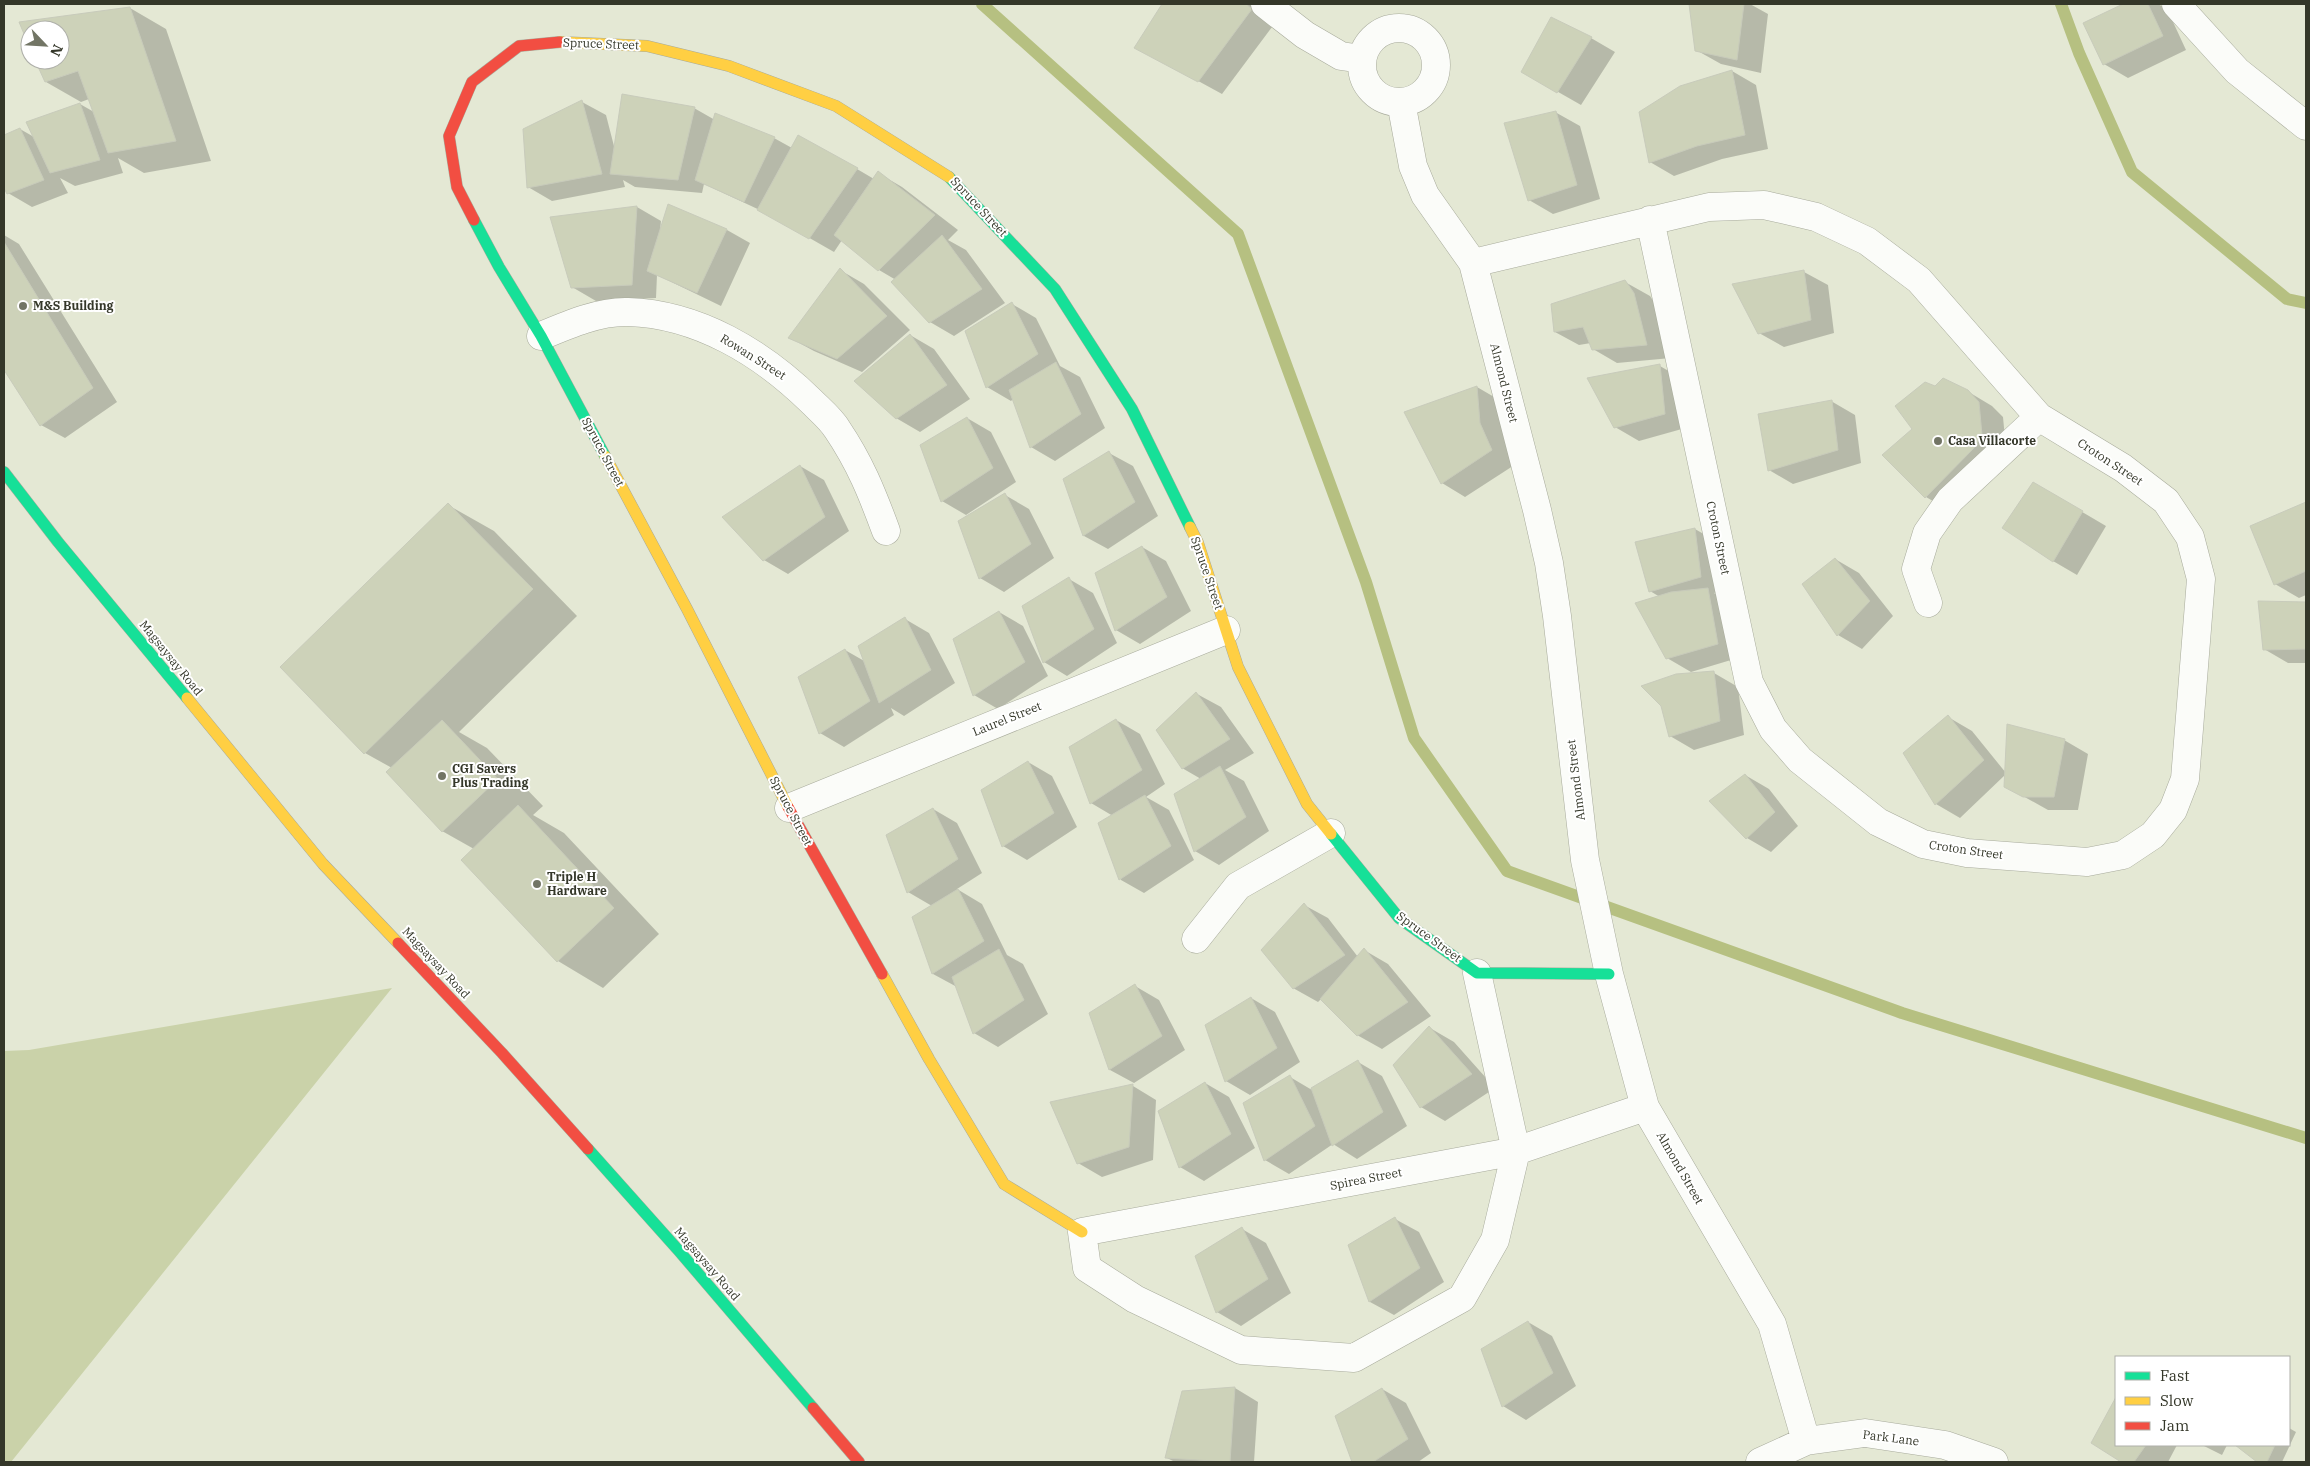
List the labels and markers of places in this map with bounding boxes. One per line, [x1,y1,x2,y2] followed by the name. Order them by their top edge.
[33,298,114,313] place label: M&S Building
[17,300,29,312] marker: M&S Building
[1948,433,2036,448] place label: Casa Villacorte
[1932,435,1944,447] marker: Casa Villacorte
[452,761,528,790] place label: CGI Savers Plus Trading
[436,770,448,782] marker: CGI Savers Plus Trading
[547,869,607,898] place label: Triple H Hardware
[531,878,543,890] marker: Triple H Hardware

